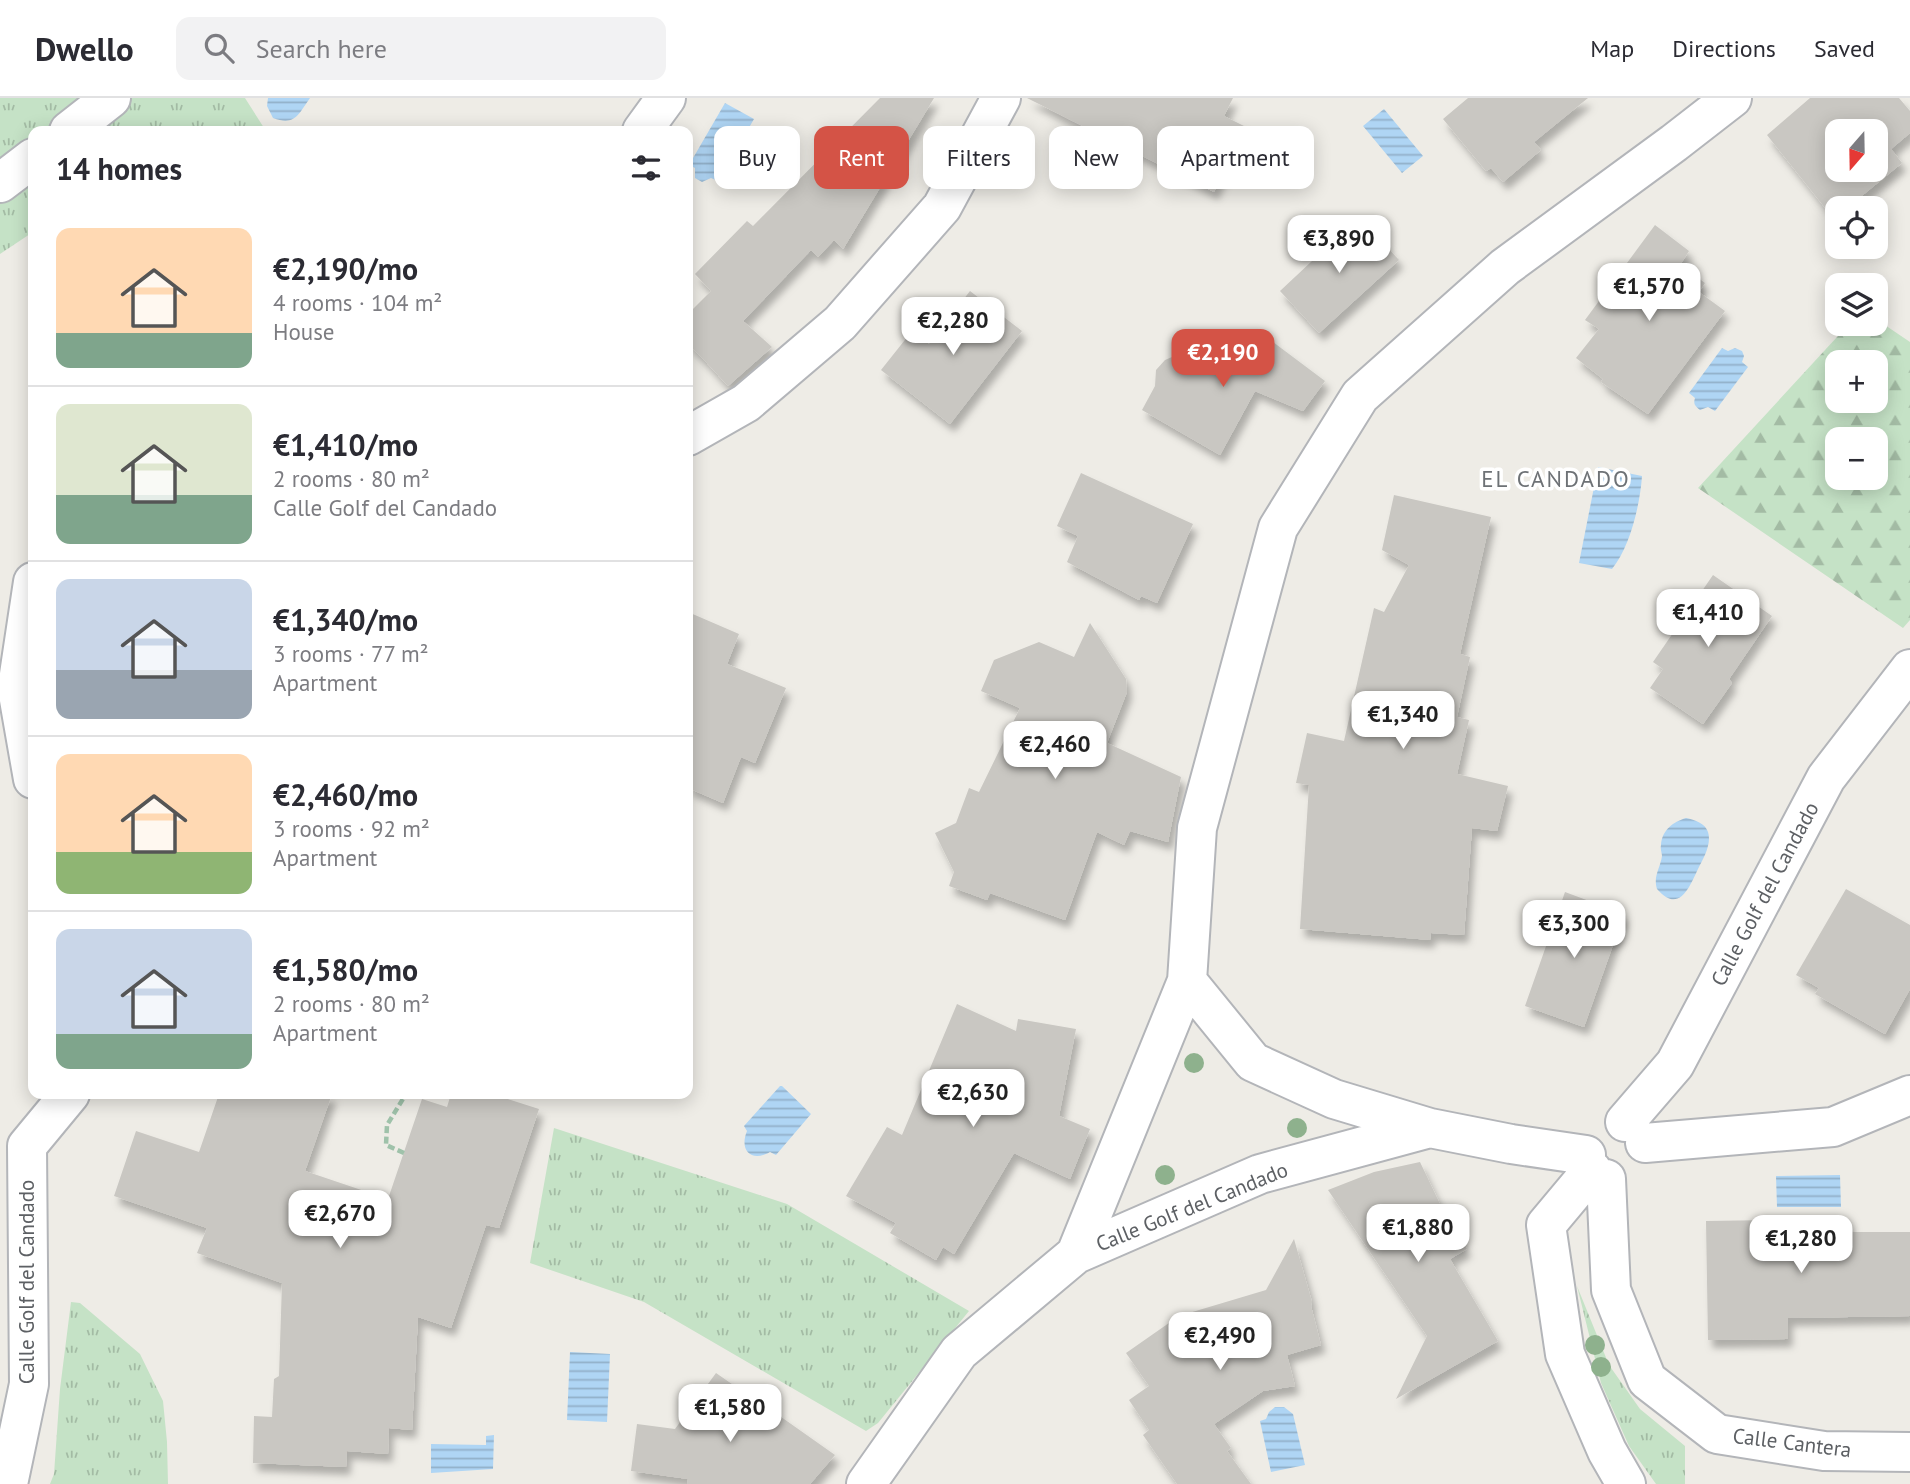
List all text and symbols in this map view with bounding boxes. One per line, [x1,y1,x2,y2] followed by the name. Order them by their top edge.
[176,17,666,80] search box
[35,27,134,70] text: Dwello
[200,29,238,67] icon: search
[256,32,387,65] text: Search here
[1590,33,1634,64] text: Map
[1672,33,1776,64] text: Directions
[1814,33,1875,64] text: Saved
[1825,119,1888,182] north arrow
[1825,119,1888,490] map controls
[714,126,800,189] chip: Buy
[814,126,909,189] chip: Rent
[923,126,1035,189] chip: Filters
[1049,126,1143,189] chip: New
[1157,126,1314,189] chip: Apartment
[56,149,182,188] text: 14 homes
[627,149,665,187] icon: filters
[1825,196,1888,259] button: locate
[1282,216,1396,275] pin: €3,890
[1303,223,1375,252] text: €3,890
[273,249,418,288] text: €2,190/mo
[112,256,196,340] icon: home
[1592,264,1706,323] pin: €1,570
[1613,271,1685,300] text: €1,570
[1825,273,1888,336] button: layers
[273,288,442,317] text: 4 rooms · 104 m²
[896,298,1010,357] pin: €2,280
[917,305,989,334] text: €2,280
[273,317,335,346] text: House
[1166,330,1280,389] pin: €2,190
[1187,337,1259,366] text: €2,190
[1825,350,1888,413] button: +
[273,425,418,464] text: €1,410/mo
[1825,427,1888,490] button: −
[112,432,196,516] icon: home
[273,464,430,493] text: 2 rooms · 80 m²
[1481,464,1631,493] district label: EL CANDADO
[273,493,497,522] text: Calle Golf del Candado
[1651,589,1765,649] pin: €1,410
[1672,597,1744,626] text: €1,410
[273,600,418,639] text: €1,340/mo
[112,607,196,691] icon: home
[273,639,429,668] text: 3 rooms · 77 m²
[273,668,377,697] text: Apartment
[1346,692,1460,751] pin: €1,340
[1367,699,1439,728] text: €1,340
[998,722,1112,781] pin: €2,460
[1019,729,1091,758] text: €2,460
[273,775,418,814] text: €2,460/mo
[112,782,196,866] icon: home
[1705,797,1825,990] street label: Calle Golf del Candado
[273,814,430,843] text: 3 rooms · 92 m²
[273,843,377,872] text: Apartment
[1517,900,1631,960] pin: €3,300
[1538,908,1610,937] text: €3,300
[273,950,418,989] text: €1,580/mo
[112,957,196,1041] icon: home
[273,989,430,1018] text: 2 rooms · 80 m²
[273,1018,377,1047] text: Apartment
[916,1070,1030,1129] pin: €2,630
[937,1077,1009,1106] text: €2,630
[1092,1156,1292,1257] street label: Calle Golf del Candado
[13,1180,40,1384] street label: Calle Golf del Candado
[283,1190,397,1250] pin: €2,670
[304,1198,376,1227] text: €2,670
[1361,1204,1475,1264] pin: €1,880
[1382,1212,1454,1241] text: €1,880
[1744,1216,1858,1275] pin: €1,280
[1765,1223,1837,1252] text: €1,280
[1163,1312,1277,1372] pin: €2,490
[1184,1320,1256,1349] text: €2,490
[673,1384,787,1444] pin: €1,580
[694,1392,766,1421] text: €1,580
[1731,1422,1853,1463] street label: Calle Cantera

